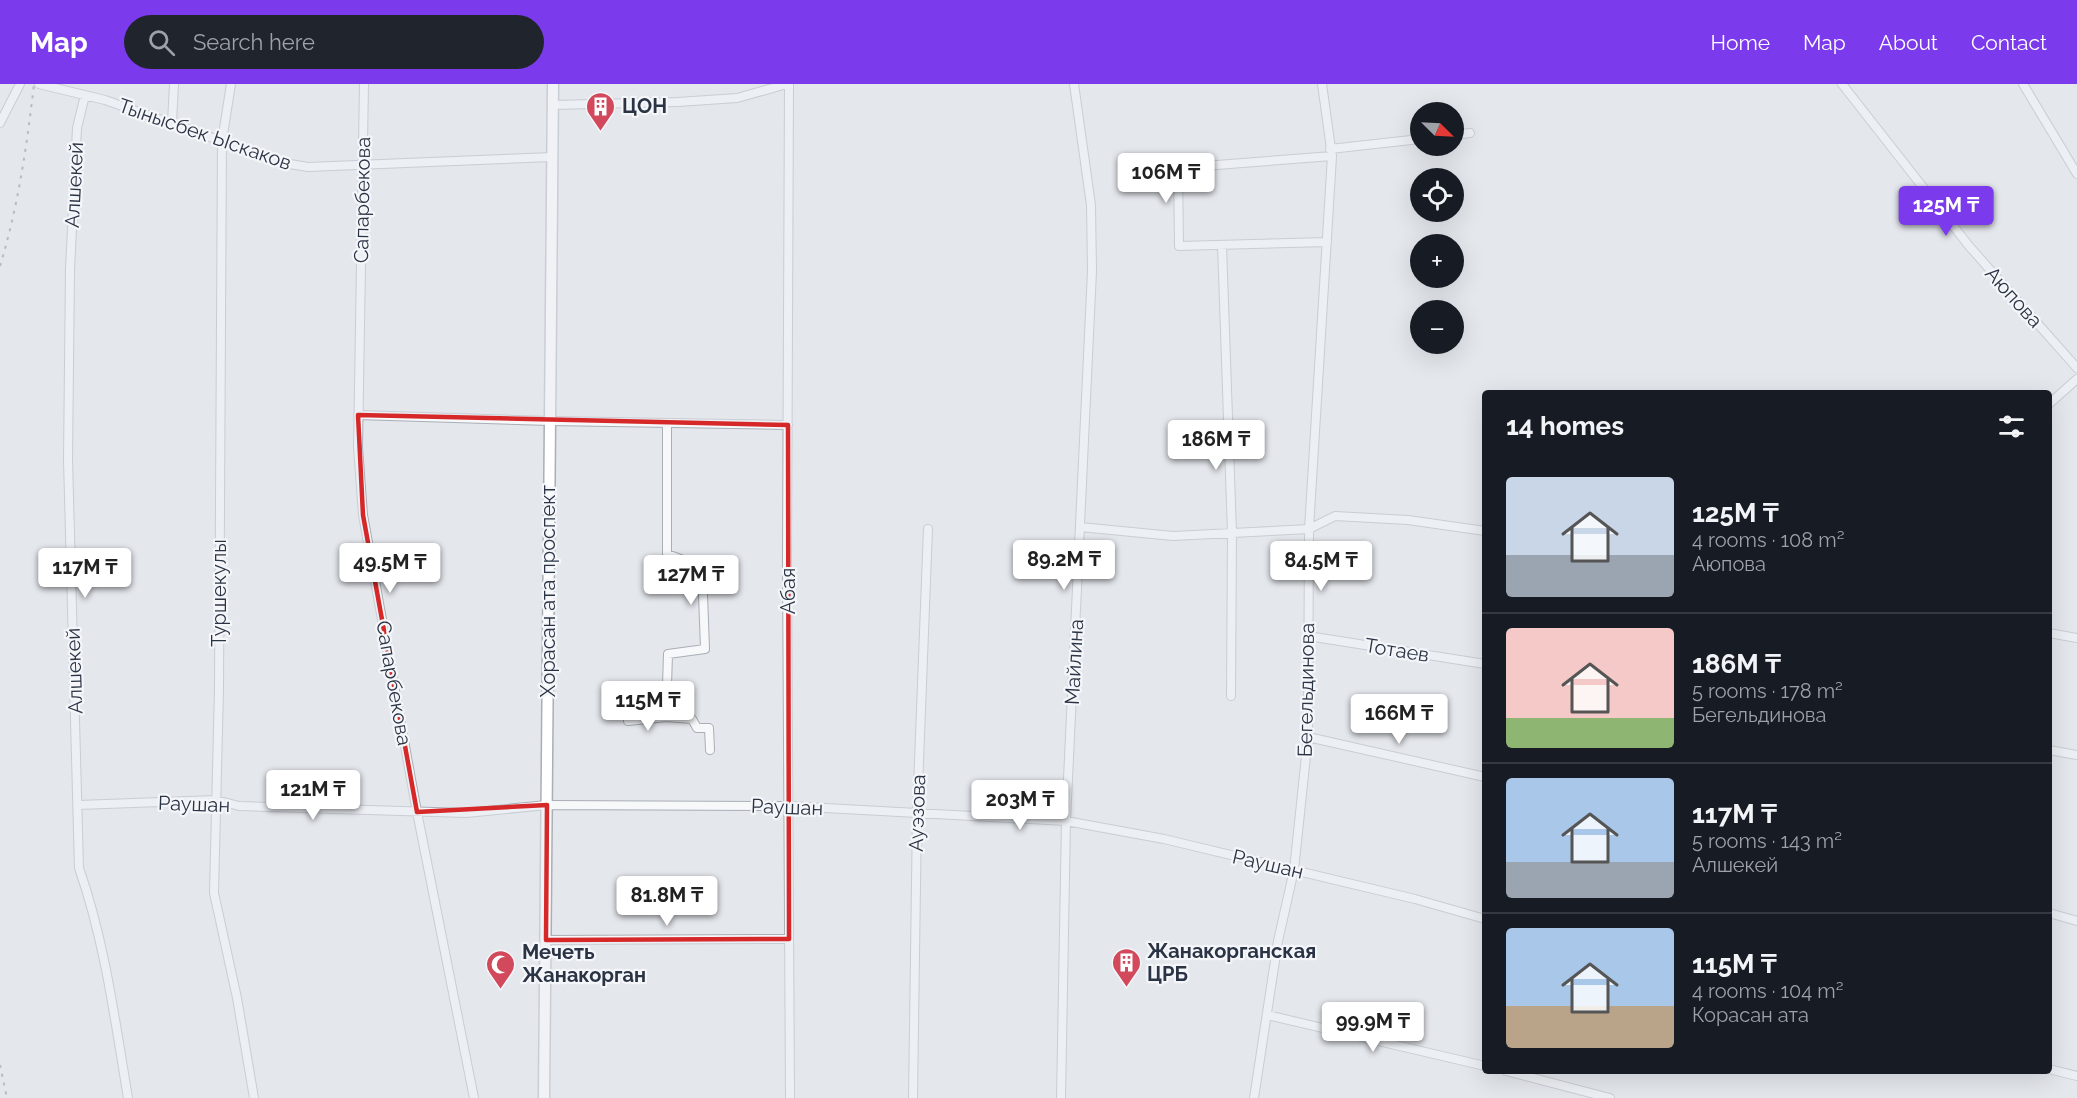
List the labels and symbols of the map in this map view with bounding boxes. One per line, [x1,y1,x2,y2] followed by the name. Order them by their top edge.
[585,90,617,132] building icon: ЦОН
[115,93,295,175] street label: Тынысбек Ыскаков
[622,94,667,118] place label: ЦОН
[1410,102,1464,156] north arrow
[349,137,375,263] street label: Сапарбекова
[60,141,88,229] street label: Алшекей
[1117,153,1215,204] pin: 106M ₸
[1897,186,1995,237] pin: 125M ₸
[1980,261,2048,333] street label: Аюпова
[1167,420,1265,471] pin: 186M ₸
[536,484,560,697] street label: Хорасан ата проспект
[207,539,231,647] street label: Туршекулы
[1009,540,1119,591] pin: 89.2M ₸
[1266,541,1376,592] pin: 84.5M ₸
[335,543,445,594] pin: 49.5M ₸
[36,548,134,599] pin: 117M ₸
[642,555,740,606] pin: 127M ₸
[776,568,800,614] street label: Абая
[1060,618,1088,706] street label: Майлина
[371,619,417,747] street label: Сапарбекова
[1293,623,1319,757] street label: Бегельдинова
[61,628,87,714] street label: Алшекей
[1363,633,1431,667] street label: Тотаев
[599,681,697,732] pin: 115M ₸
[1350,694,1448,745] pin: 166M ₸
[264,770,362,821] pin: 121M ₸
[904,774,930,852] street label: Ауэзова
[971,780,1069,831] pin: 203M ₸
[157,791,231,817] street label: Раушан
[750,794,824,820] street label: Раушан
[1230,844,1306,884] street label: Раушан
[612,876,722,927] pin: 81.8M ₸
[1147,939,1316,986] place label: Жанакорганская ЦРБ
[522,940,646,987] place label: Мечеть Жанакорган
[1110,946,1142,988] building icon: Жанакорганская ЦРБ
[485,948,517,990] mosque icon: Мечеть Жанакорган
[1318,1002,1428,1053] pin: 99.9M ₸

